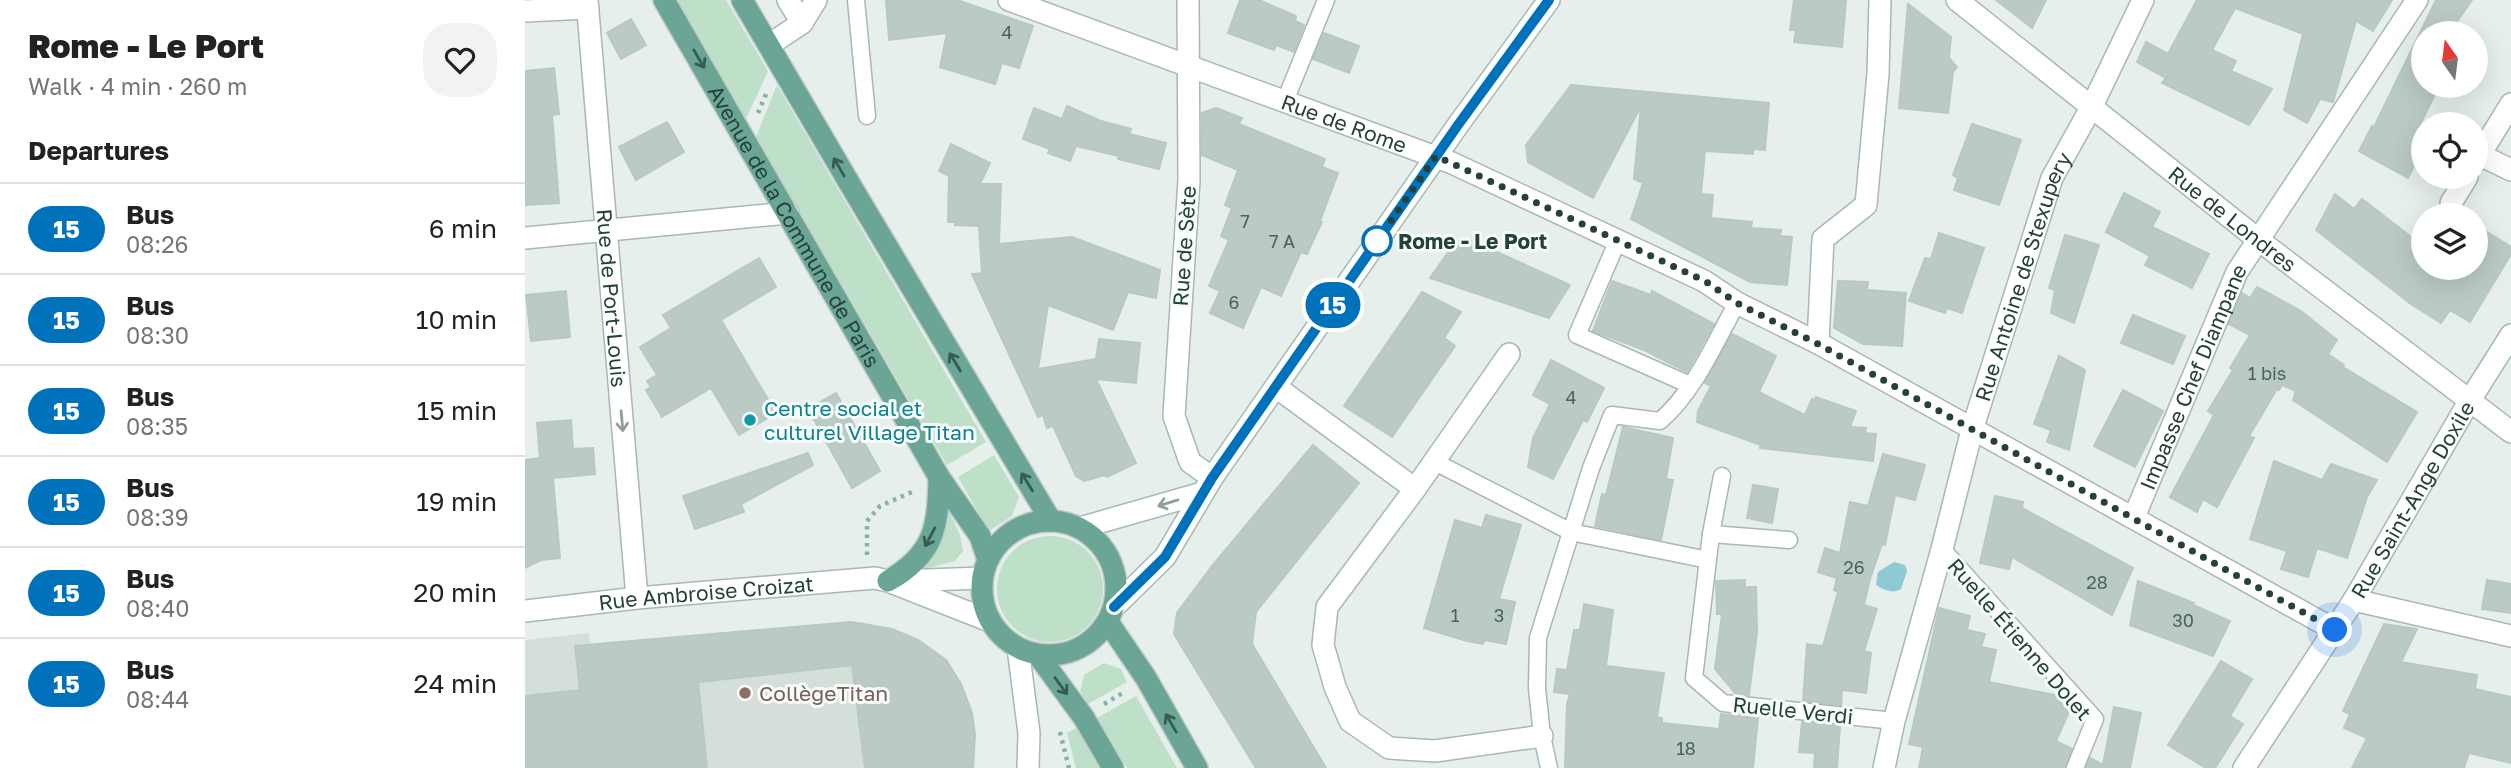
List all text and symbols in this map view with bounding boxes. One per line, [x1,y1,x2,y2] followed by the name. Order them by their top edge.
[1002,21,1013,43] house number: 4
[2411,21,2489,98] north arrow
[2411,21,2488,280] map controls
[423,23,497,97] button: heart
[28,26,264,65] text: Rome - Le Port
[693,48,706,69] one-way arrow
[28,72,247,100] text: Walk · 4 min · 260 m
[703,80,886,372] street label: Avenue de la Commune de Paris
[1278,88,1410,158] street label: Rue de Rome
[2411,112,2488,189] button: locate
[28,135,169,166] text: Departures
[1969,147,2077,404] street label: Rue Antoine de Stexupery
[832,157,846,177] one-way arrow
[2163,160,2302,277] street label: Rue de Londres
[1167,185,1201,307] street label: Rue de Sète
[126,199,174,230] text: Bus
[2411,203,2488,280] button: layers
[592,208,632,388] street label: Rue de Port-Louis
[1240,210,1250,232] house number: 7
[429,213,497,244] text: 6 min
[53,214,80,243] text: 15
[1362,226,1392,256] marker: Rome - Le Port
[1398,228,1547,254] place label: Rome - Le Port
[126,230,188,258] text: 08:26
[1269,230,1295,252] house number: 7 A
[2134,259,2252,494] street label: Impasse Chef Diampane
[1301,282,1365,328] line badge: 15
[126,290,174,321] text: Bus
[1320,290,1347,319] text: 15
[1229,291,1239,313] house number: 6
[416,304,497,335] text: 10 min
[53,305,80,334] text: 15
[126,321,189,349] text: 08:30
[948,353,962,373] one-way arrow
[2248,362,2286,384] house number: 1 bis
[126,381,174,412] text: Bus
[1566,386,1577,408] house number: 4
[417,395,497,426] text: 15 min
[764,395,975,445] place label: Centre social et culturel Village Titan
[53,396,80,425] text: 15
[2345,396,2480,603] street label: Rue Saint-Ange Doxile
[616,409,629,432] one-way arrow
[126,412,188,440] text: 08:35
[742,412,758,428] marker: Centre social et culturel Village Titan
[126,472,174,503] text: Bus
[1020,472,1034,492] one-way arrow
[416,486,497,517] text: 19 min
[53,487,80,516] text: 15
[1157,497,1179,510] one-way arrow
[126,503,189,531] text: 08:39
[922,527,936,547] one-way arrow
[1943,553,2097,725] street label: Ruelle Étienne Dolet
[1843,556,1865,578] house number: 26
[126,563,174,594] text: Bus
[597,570,815,615] street label: Rue Ambroise Croizat
[2086,571,2108,593] house number: 28
[413,577,497,608] text: 20 min
[53,578,80,607] text: 15
[126,594,189,622] text: 08:40
[1451,604,1460,626] house number: 1
[1494,604,1504,626] house number: 3
[2172,609,2194,631] house number: 30
[2317,612,2352,647] your location
[126,654,174,685] text: Bus
[414,668,497,699] text: 24 min
[53,669,80,698] text: 15
[1053,677,1068,696] one-way arrow
[759,680,888,706] place label: CollègeTitan
[126,685,189,713] text: 08:44
[737,685,753,701] marker: CollègeTitan
[1732,691,1854,729] street label: Ruelle Verdi
[1164,713,1177,734] one-way arrow
[1676,737,1696,759] house number: 18

